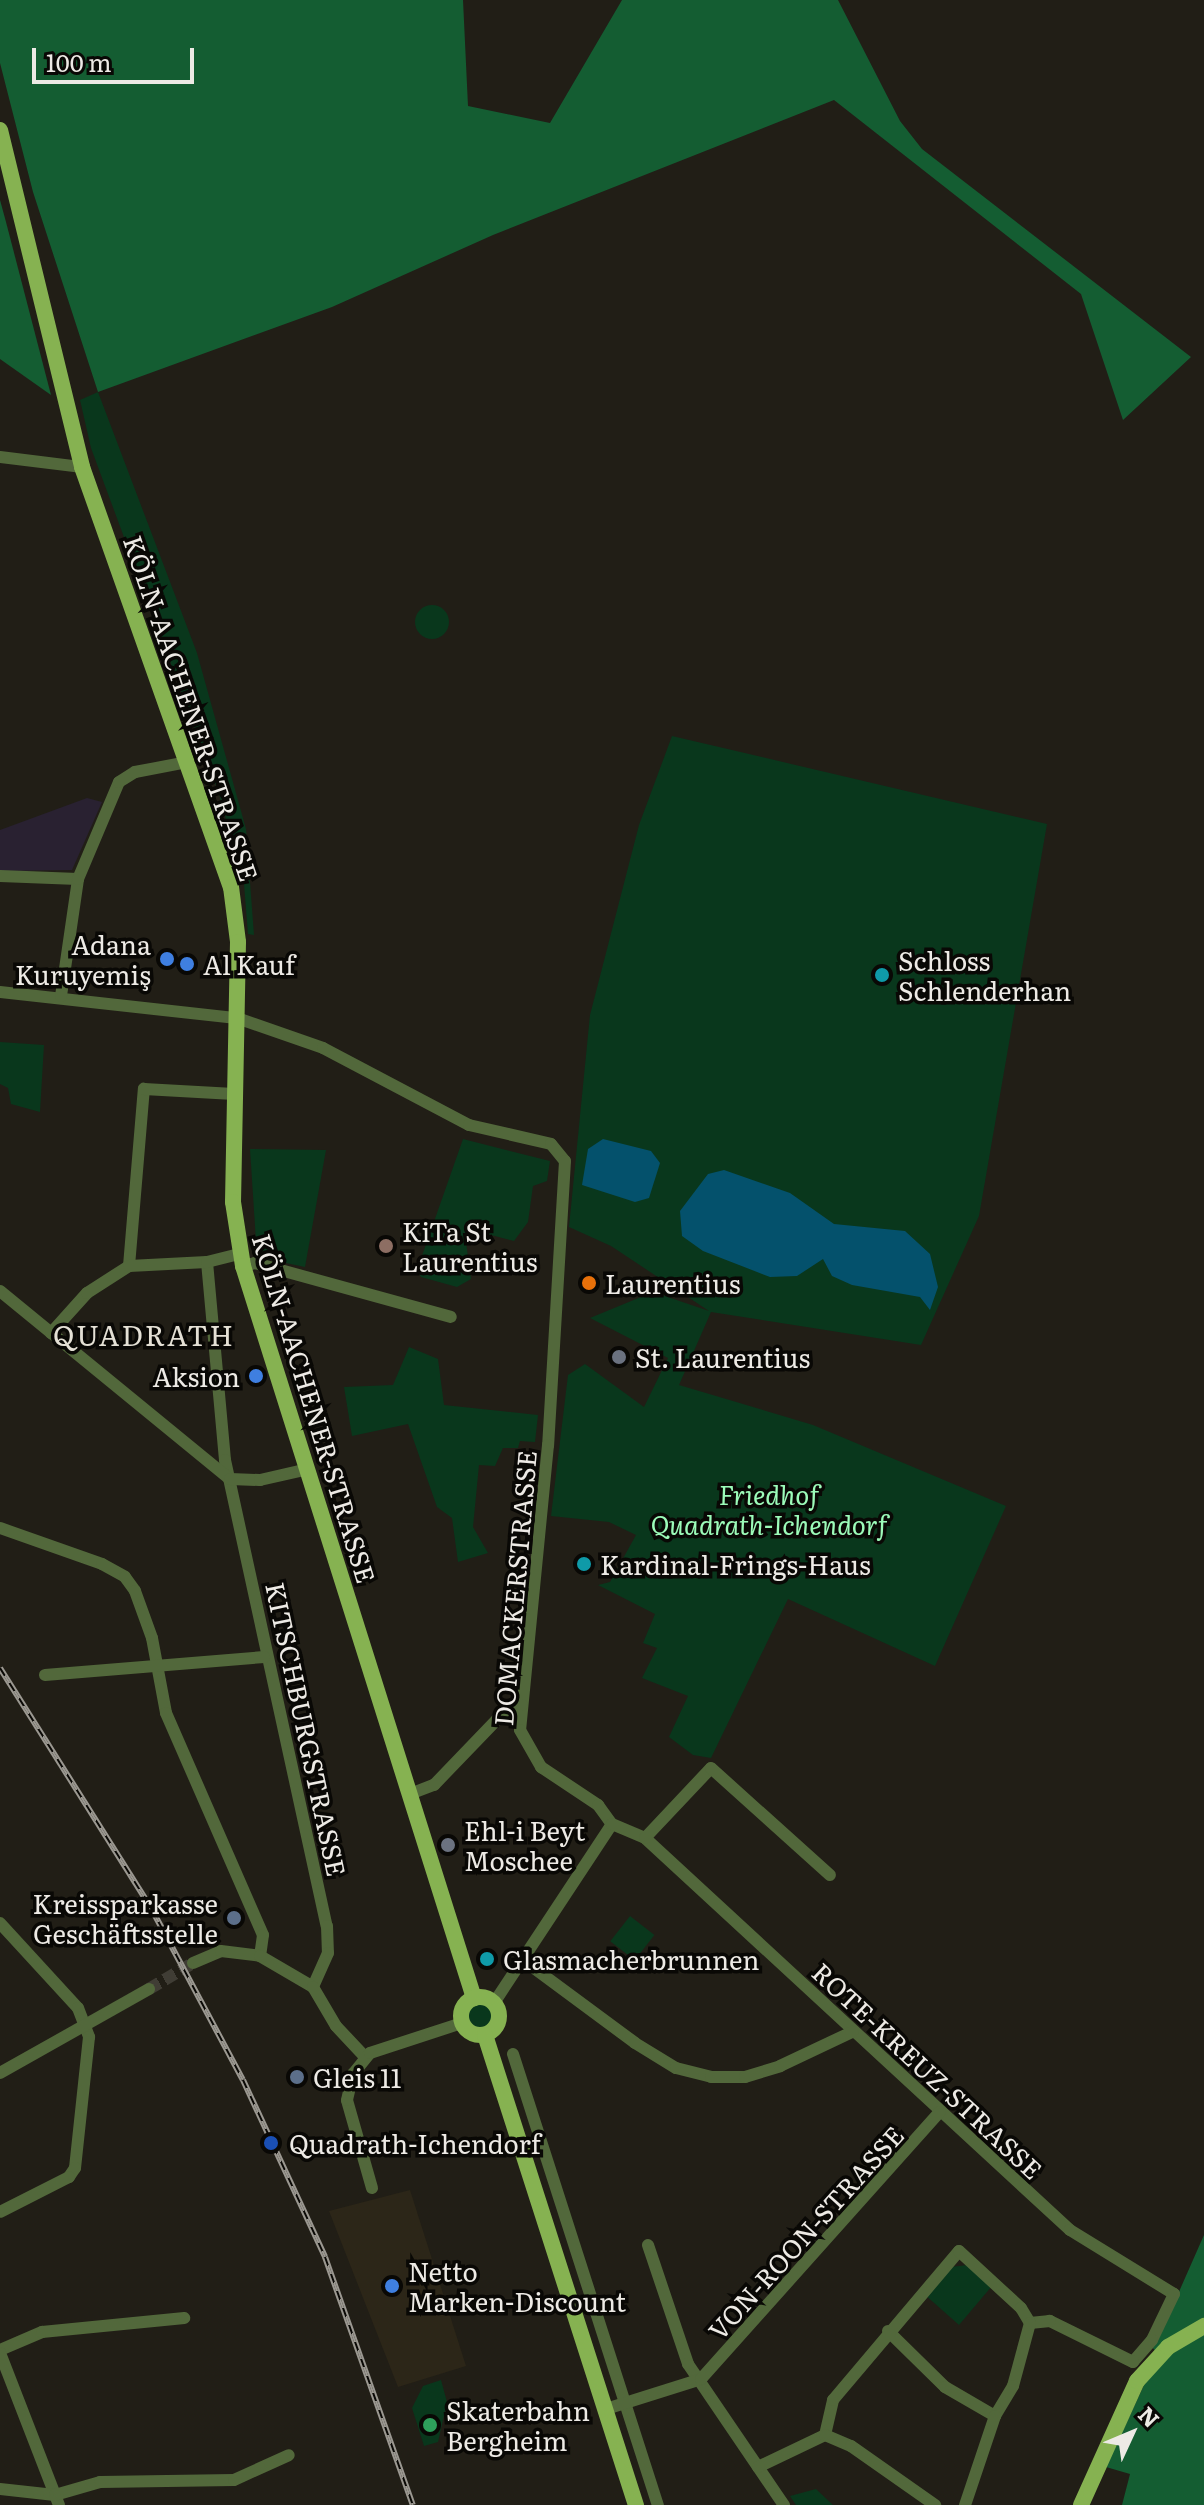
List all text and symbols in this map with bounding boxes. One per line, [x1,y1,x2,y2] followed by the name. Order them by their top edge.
[36,32,198,82] scale bar
[46,44,112,79] text: 100 m
[118,531,266,885] street label: KÖLN-AACHENER-STRASSE
[15,928,151,990] place label: Adana Kuruyemiş
[898,944,1071,1006] place label: Schloss Schlenderhan
[203,948,295,980] place label: Al Kauf
[158,950,176,968] marker: Adana Kuruyemiş
[178,955,196,973] marker: Al Kauf
[873,966,891,984] marker: Schloss Schlenderhan
[402,1215,538,1276] place label: KiTa St Laurentius
[247,1230,383,1586] street label: KÖLN-AACHENER-STRASSE
[377,1237,395,1255] marker: KiTa St Laurentius
[605,1267,741,1299] place label: Laurentius
[580,1274,598,1292] marker: Laurentius
[53,1317,235,1351] district label: QUADRATH
[635,1341,810,1373] place label: St. Laurentius
[610,1348,628,1366] marker: St. Laurentius
[152,1360,240,1392] place label: Aksion
[247,1367,265,1385] marker: Aksion
[486,1449,542,1727] street label: DOMACKERSTRASSE
[650,1478,888,1540] park label: Friedhof Quadrath-Ichendorf
[600,1548,871,1580] place label: Kardinal-Frings-Haus
[575,1555,593,1573] marker: Kardinal-Frings-Haus
[261,1579,353,1879] street label: KITSCHBURGSTRASSE
[464,1814,585,1876] place label: Ehl-i Beyt Moschee
[439,1836,457,1854] marker: Ehl-i Beyt Moschee
[33,1887,218,1948] place label: Kreissparkasse Geschäftsstelle
[225,1909,243,1927] marker: Kreissparkasse Geschäftsstelle
[503,1943,759,1975] place label: Glasmacherbrunnen
[478,1950,496,1968] marker: Glasmacherbrunnen
[807,1955,1049,2185] street label: ROTE-KREUZ-STRASSE
[313,2061,401,2093] place label: Gleis 11
[288,2068,306,2086] marker: Gleis 11
[701,2119,909,2345] street label: VON-ROON-STRASSE
[289,2127,541,2159] place label: Quadrath-Ichendorf
[260,2132,282,2154] marker: Quadrath-Ichendorf
[408,2255,626,2316] place label: Netto Marken-Discount
[383,2277,401,2295] marker: Netto Marken-Discount
[1092,2393,1172,2473] north arrow
[446,2394,590,2456] place label: Skaterbahn Bergheim
[1131,2398,1168,2434] text: N
[421,2416,439,2434] marker: Skaterbahn Bergheim

